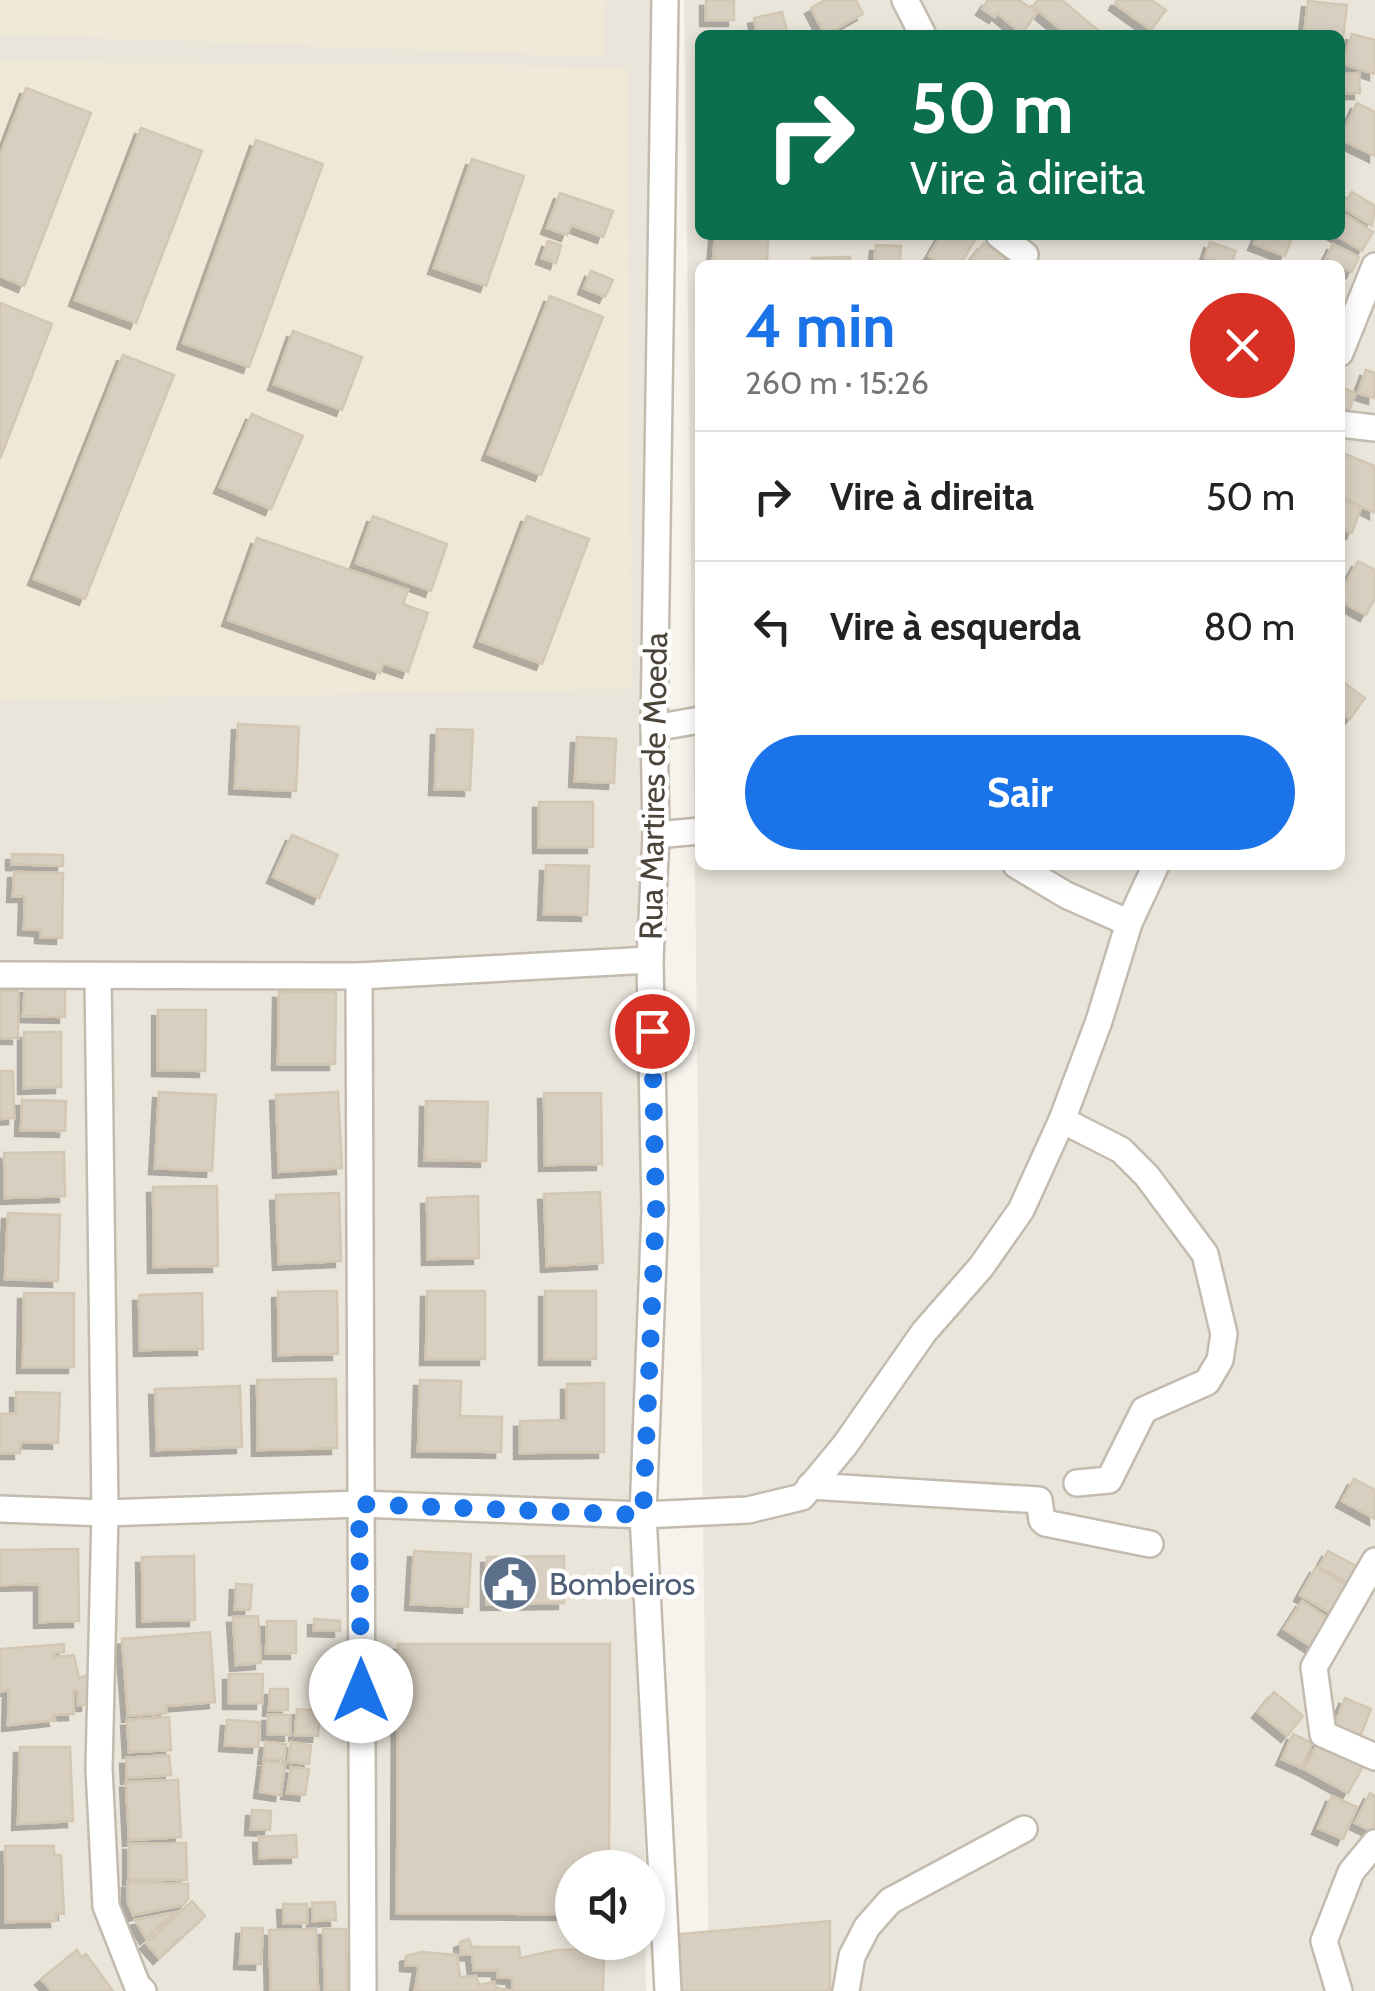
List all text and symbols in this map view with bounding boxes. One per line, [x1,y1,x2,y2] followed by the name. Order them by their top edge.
[910,65,1074,151] text: 50 m
[745,70,875,200] icon: right
[910,151,1145,205] text: Vire à direita
[745,289,895,362] text: 4 min
[1190,293,1295,398] button: close
[745,363,929,402] text: 260 m · 15:26
[745,469,800,524] icon: right
[830,473,1034,520] text: Vire à direita
[1206,473,1295,520] text: 50 m
[745,599,800,654] icon: left
[830,603,1081,650] text: Vire à esquerda
[1204,603,1295,650] text: 80 m
[631,631,675,940] street label: Rua Martires de Moeda
[745,735,1295,850] button: Sair
[610,989,695,1074] pin
[625,1004,680,1059] icon: arrive
[480,1553,540,1613] public building icon: Bombeiros
[549,1564,695,1603] place label: Bombeiros
[309,1639,413,1743] position arrow
[555,1850,665,1960] map controls
[555,1850,665,1960] button: sound

